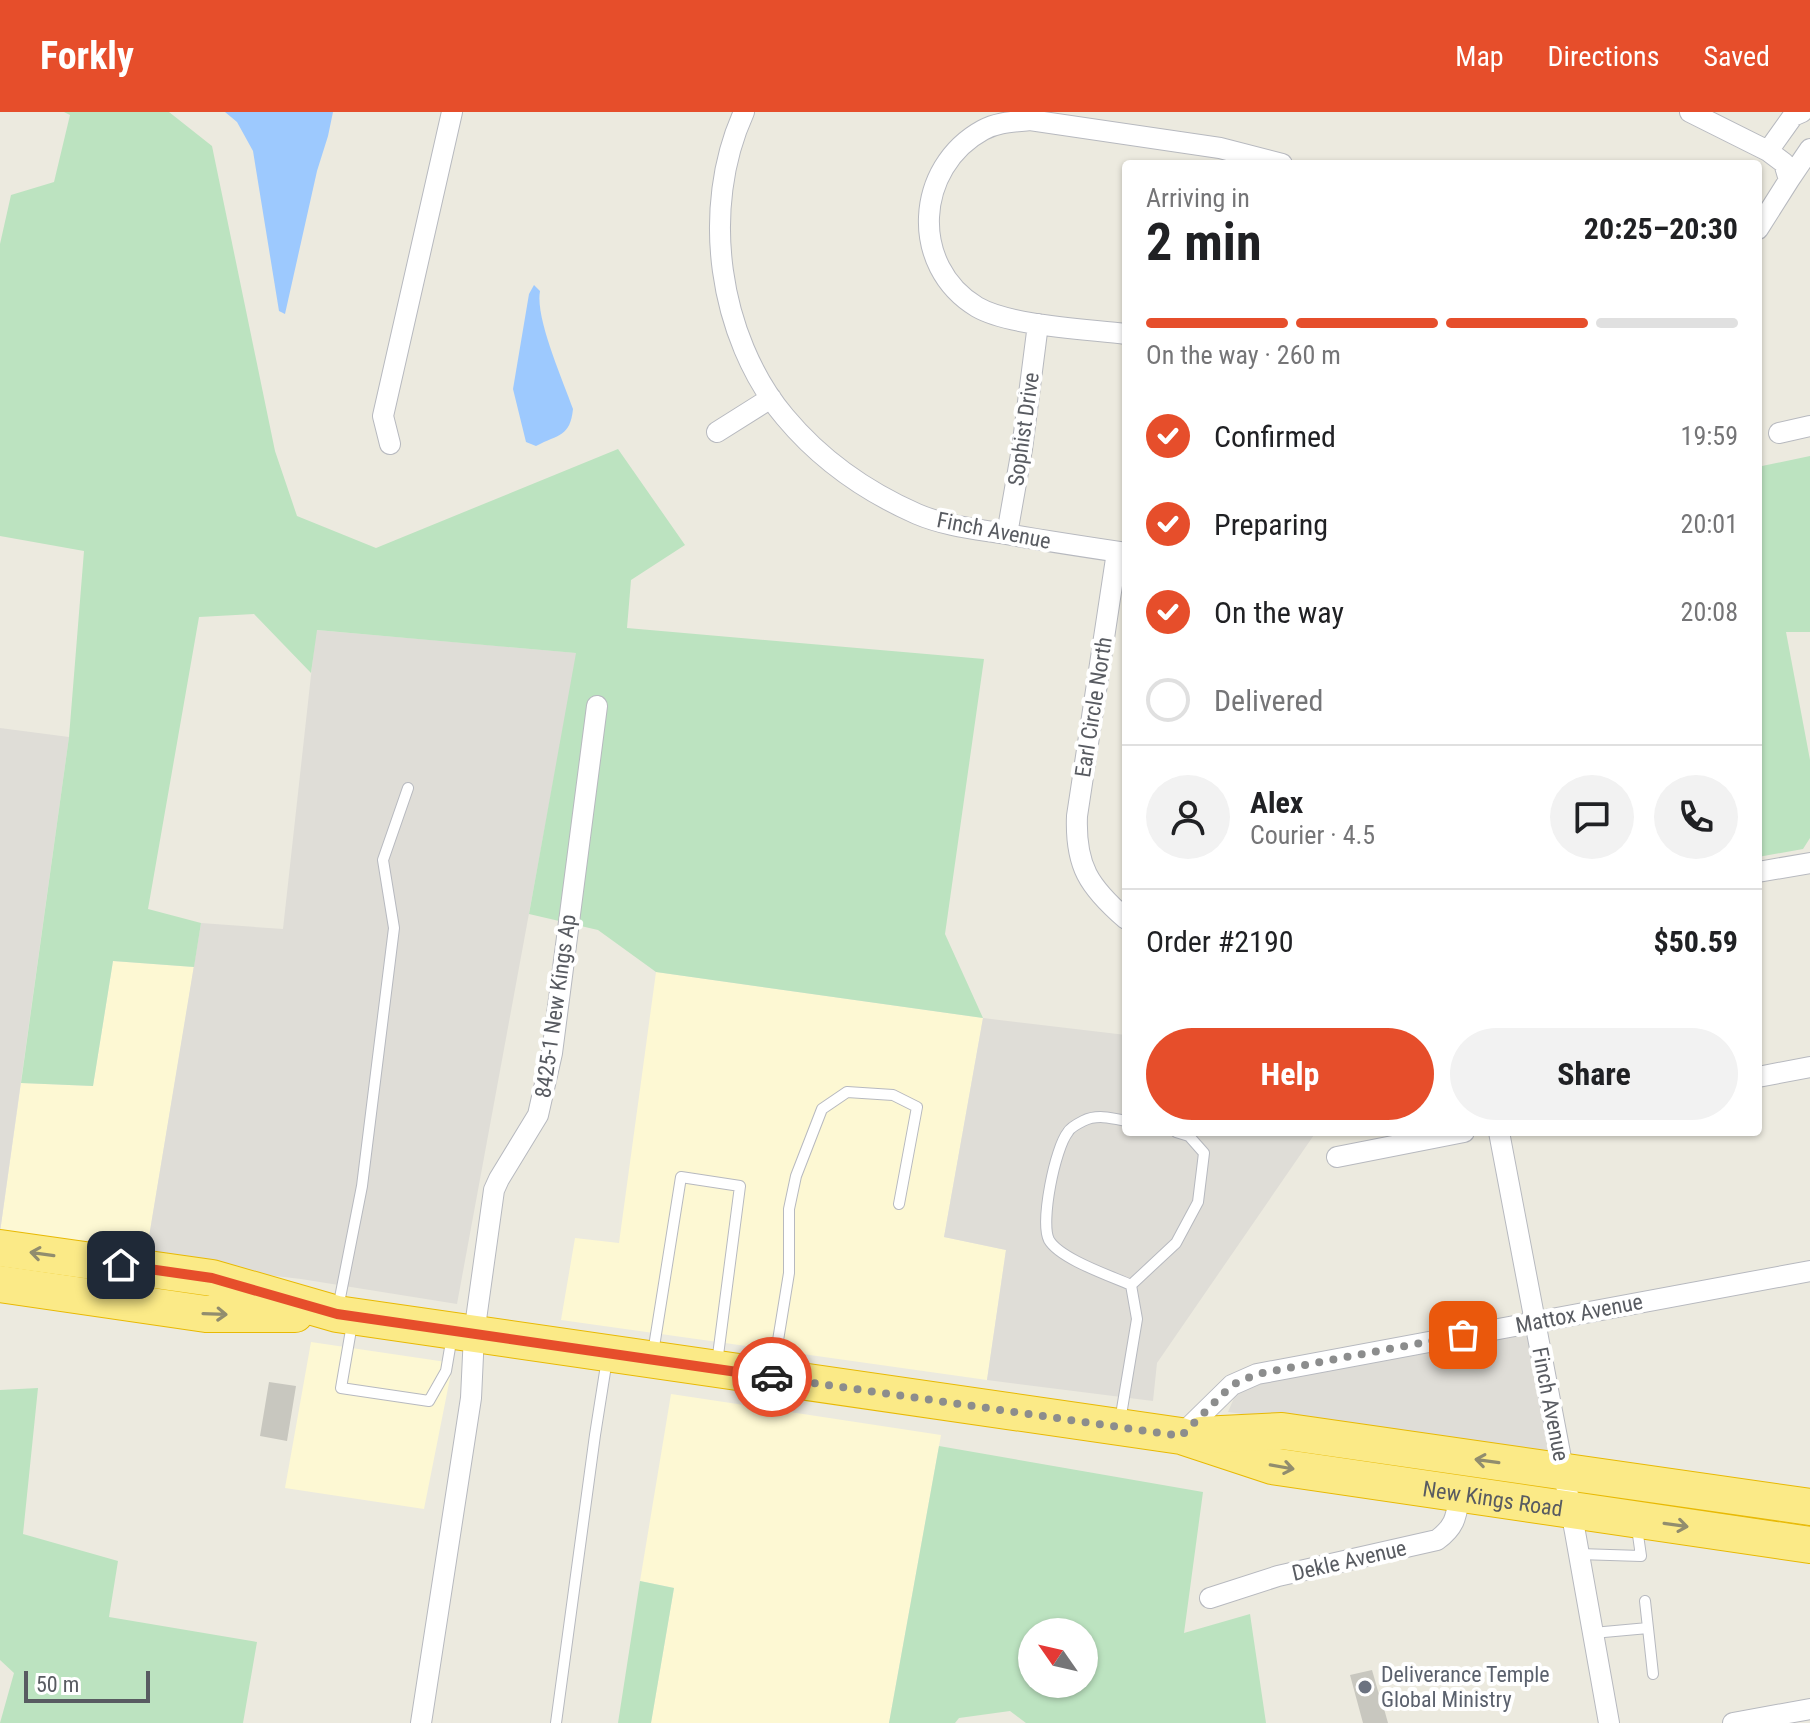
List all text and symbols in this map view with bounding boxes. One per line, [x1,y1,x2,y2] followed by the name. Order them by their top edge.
[40,34,134,78] text: Forkly
[1455,40,1504,73] text: Map
[1548,40,1659,73] text: Directions
[1703,40,1770,73] text: Saved
[1146,183,1250,213] text: Arriving in
[1584,211,1738,246] text: 20:25–20:30
[1146,212,1262,273] text: 2 min
[1146,340,1341,370] text: On the way · 260 m
[1003,371,1044,487] street label: Sophist Drive
[1146,414,1190,458] icon: check
[1214,419,1336,454] text: Confirmed
[1681,421,1738,451] text: 19:59
[1146,502,1190,546] icon: check
[935,507,1053,554] street label: Finch Avenue
[1214,507,1328,542] text: Preparing
[1681,509,1738,539] text: 20:01
[1146,590,1190,634] icon: check
[1214,595,1344,630] text: On the way
[1681,597,1738,627] text: 20:08
[1070,635,1117,779] street label: Earl Circle North
[1214,683,1323,718] text: Delivered
[1146,775,1230,859] button: person
[1550,775,1634,859] button: chat
[1654,775,1738,859] button: phone
[1250,785,1303,820] text: Alex
[1250,820,1375,850] text: Courier · 4.5
[530,913,581,1100] street label: 8425-1 New Kings Ap
[1146,924,1294,959] text: Order #2190
[1653,924,1738,959] text: $50.59
[1146,1028,1434,1120] button: Help
[1450,1028,1738,1120] button: Share
[87,1231,155,1299] pin
[99,1243,143,1287] icon: home
[30,1246,55,1261] one-way arrow
[1513,1289,1645,1338] street label: Mattox Avenue
[1429,1301,1497,1369] pin
[201,1306,228,1321] one-way arrow
[1441,1313,1485,1357] icon: bag
[732,1337,812,1417] courier
[1527,1345,1574,1463] street label: Finch Avenue
[750,1355,794,1399] icon: car
[1475,1453,1500,1468] one-way arrow
[1269,1461,1294,1476] one-way arrow
[1421,1476,1564,1522] street label: New Kings Road
[1663,1518,1688,1533] one-way arrow
[1290,1535,1409,1586] street label: Dekle Avenue
[1018,1618,1098,1698] north arrow
[1018,1618,1098,1698] map controls
[1381,1662,1550,1712] place label: Deliverance Temple Global Ministry
[24,1667,150,1703] scale bar
[36,1672,79,1697] text: 50 m
[1356,1678,1374,1696] marker: Deliverance Temple Global Ministry

